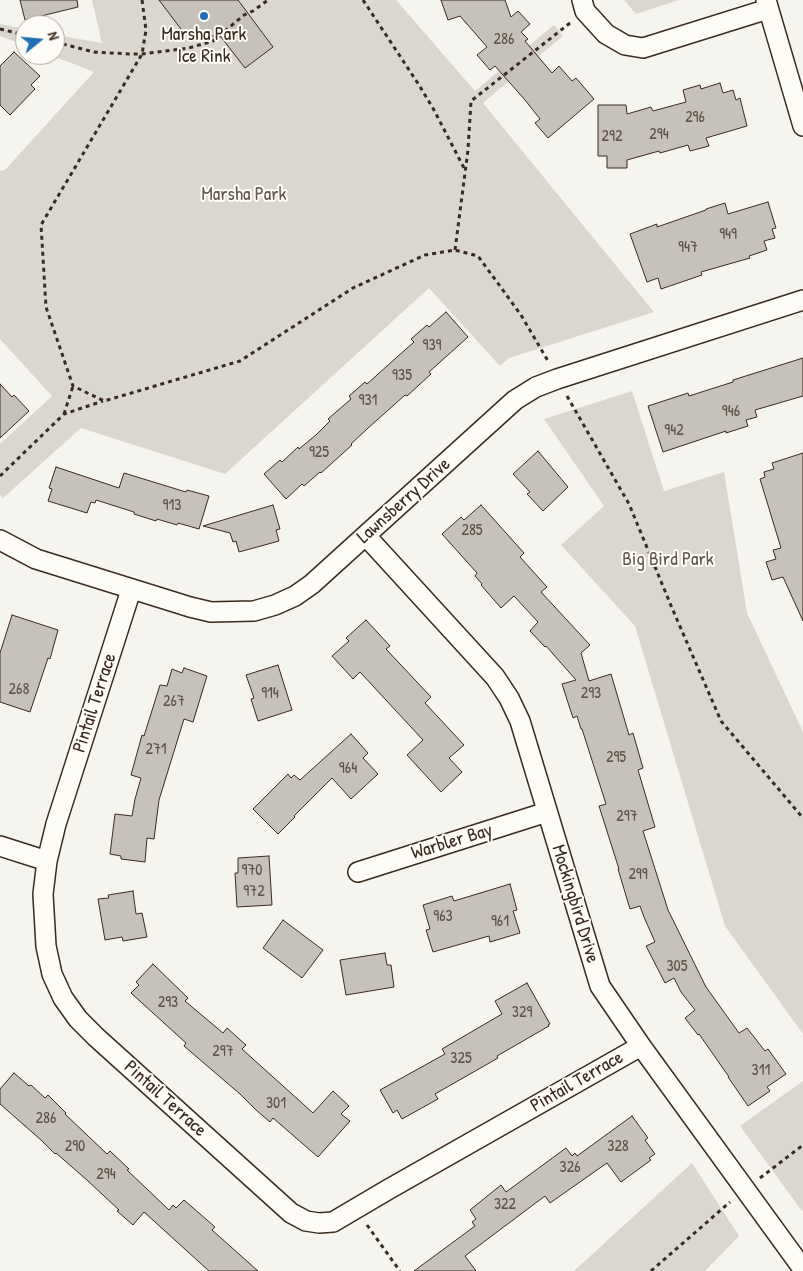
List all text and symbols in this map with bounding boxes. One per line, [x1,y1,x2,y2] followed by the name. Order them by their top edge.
[198,10,210,22] marker: Marsha Park Ice Rink
[15,15,65,65] north arrow
[162,24,246,68] place label: Marsha Park Ice Rink
[44,29,64,42] text: N
[494,30,514,50] house number: 286
[685,108,705,128] house number: 296
[649,125,669,145] house number: 294
[602,127,622,147] house number: 292
[202,184,286,206] park label: Marsha Park
[719,225,737,245] house number: 949
[678,238,698,258] house number: 947
[423,336,441,356] house number: 939
[392,366,412,386] house number: 935
[359,391,377,411] house number: 931
[722,402,740,422] house number: 946
[664,421,684,441] house number: 942
[309,443,329,463] house number: 925
[353,453,455,549] street label: Lawnsberry Drive
[163,496,181,516] house number: 913
[461,521,483,541] house number: 285
[622,549,714,571] park label: Big Bird Park
[68,650,122,756] street label: Pintail Terrace
[9,680,29,700] house number: 268
[261,684,279,704] house number: 914
[581,684,601,704] house number: 293
[163,692,185,712] house number: 267
[145,740,167,760] house number: 271
[606,748,626,768] house number: 295
[339,759,357,779] house number: 964
[616,807,638,827] house number: 297
[409,819,495,865] street label: Warbler Bay
[546,842,604,966] street label: Mockingbird Drive
[242,861,262,881] house number: 970
[628,865,648,885] house number: 299
[243,882,265,902] house number: 972
[433,907,453,927] house number: 963
[491,912,509,932] house number: 961
[666,957,688,977] house number: 305
[158,993,178,1013] house number: 293
[512,1003,532,1023] house number: 329
[212,1042,234,1062] house number: 297
[527,1046,627,1118] street label: Pintail Terrace
[450,1049,472,1069] house number: 325
[119,1056,211,1142] street label: Pintail Terrace
[752,1061,770,1081] house number: 311
[266,1094,286,1114] house number: 301
[36,1109,56,1129] house number: 286
[65,1137,85,1157] house number: 290
[607,1137,629,1157] house number: 328
[559,1158,581,1178] house number: 326
[96,1165,116,1185] house number: 294
[494,1195,516,1215] house number: 322

